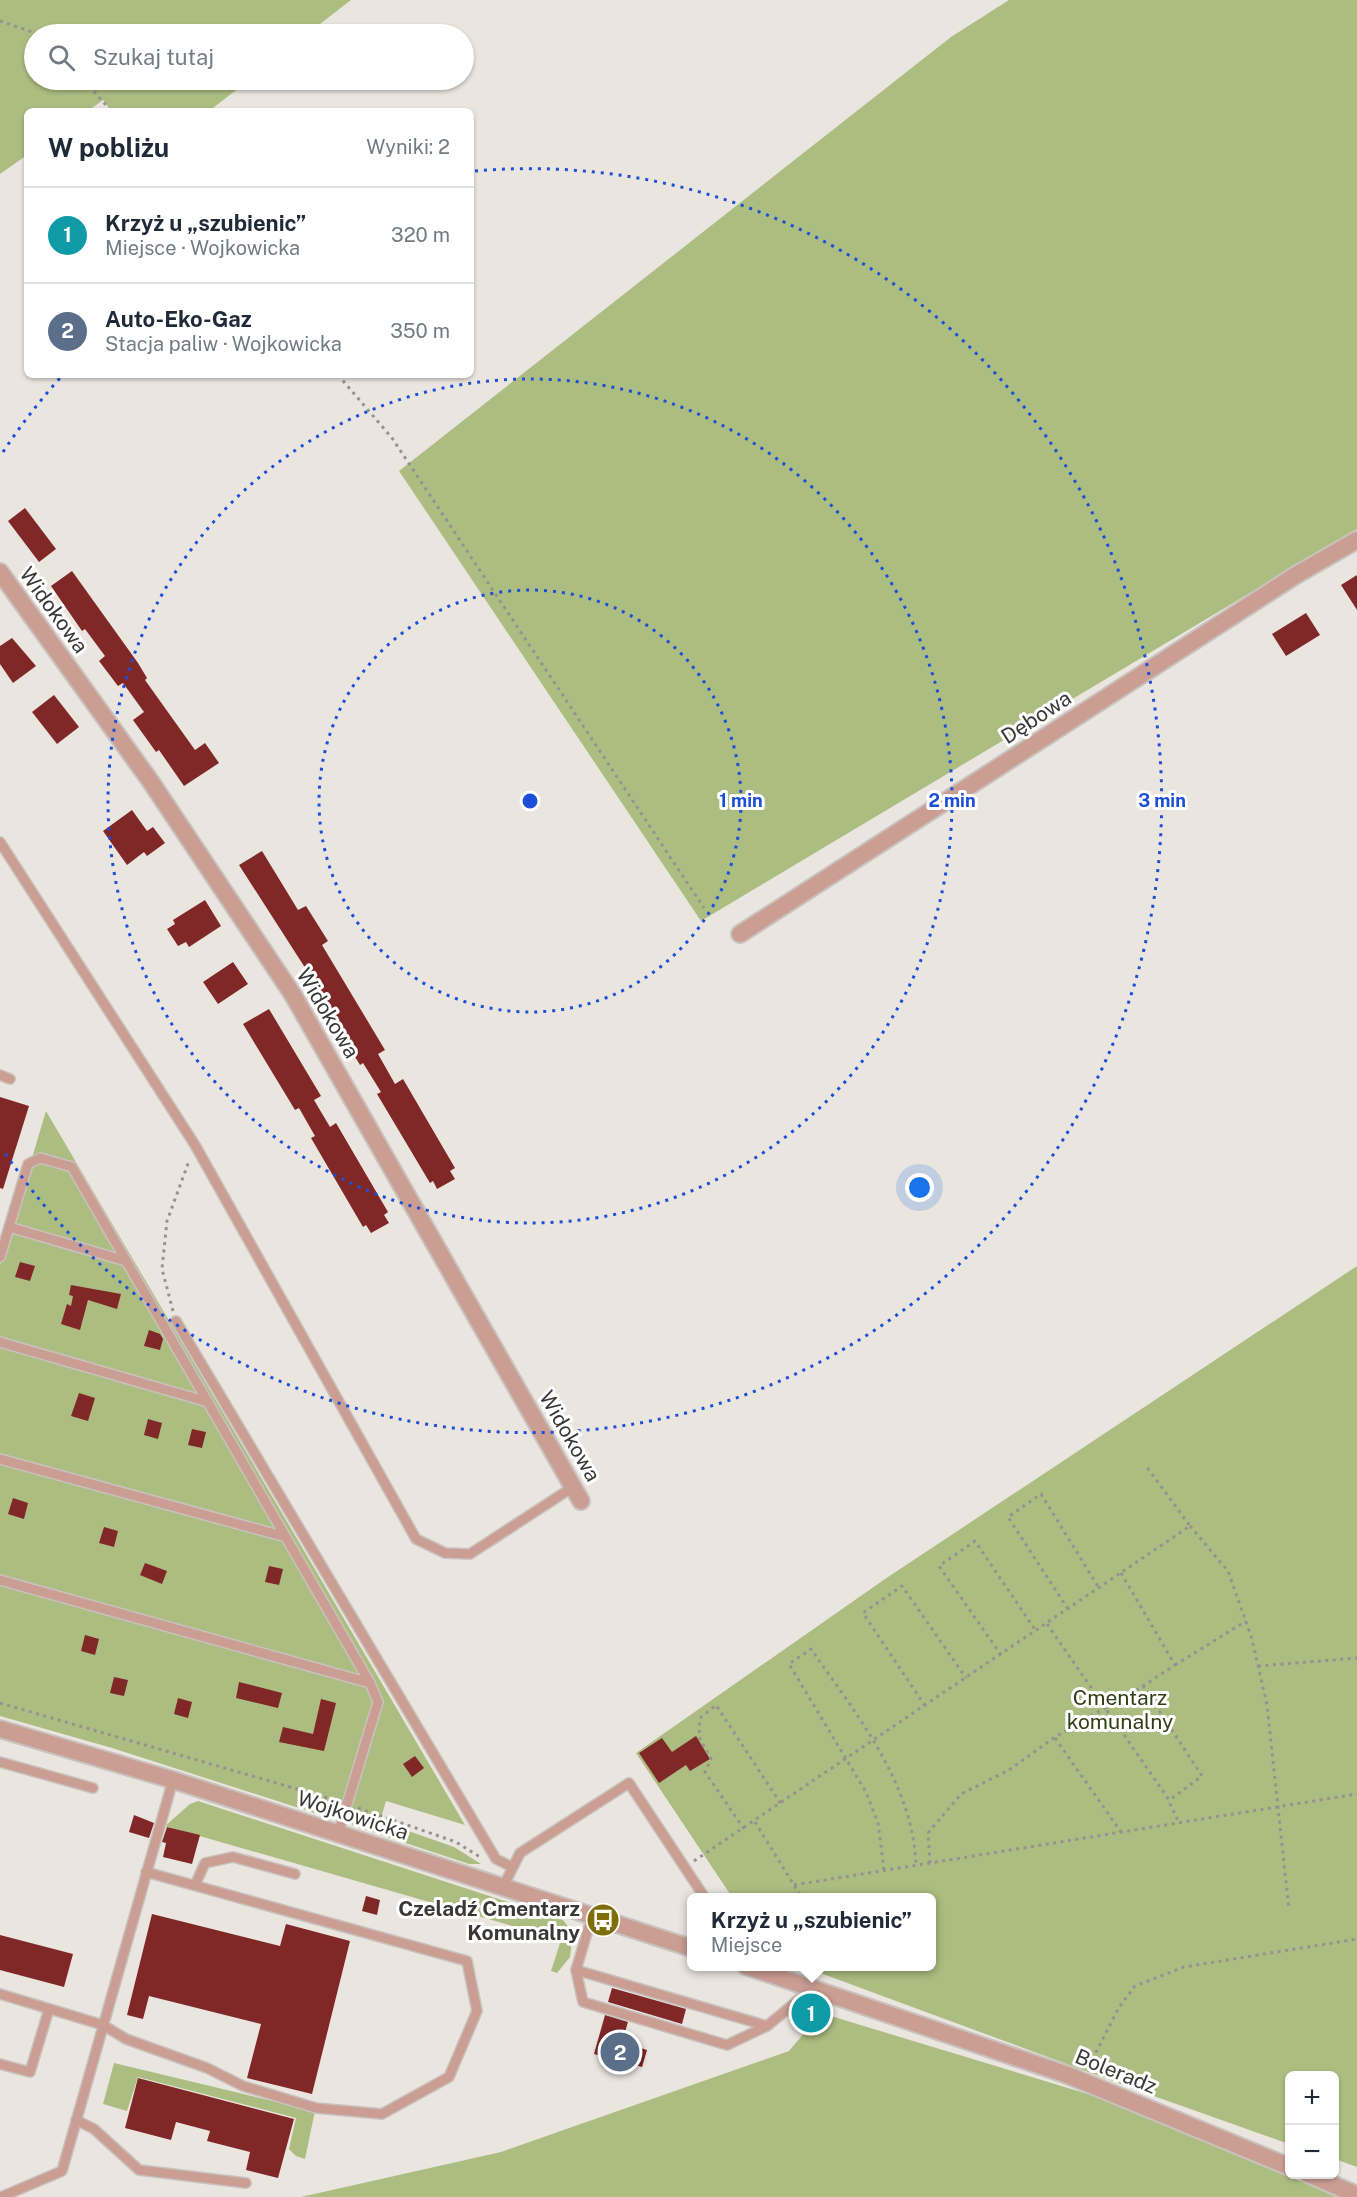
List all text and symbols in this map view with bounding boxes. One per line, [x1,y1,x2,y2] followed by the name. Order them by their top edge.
[24,24,474,90] search box
[45,41,78,74] icon: search
[93,44,214,70] text: Szukaj tutaj
[48,132,169,163] text: W pobliżu
[366,135,450,159] text: Wyniki: 2
[105,210,306,236] text: Krzyż u „szubienic”
[63,223,72,247] text: 1
[391,223,450,247] text: 320 m
[105,236,300,260] text: Miejsce · Wojkowicka
[105,306,252,332] text: Auto-Eko-Gaz
[61,319,74,343] text: 2
[390,319,450,343] text: 350 m
[105,332,342,356] text: Stacja paliw · Wojkowicka
[14,562,94,658] street label: Widokowa
[996,685,1076,749] street label: Dębowa
[719,790,763,811] text: 1 min
[928,790,976,811] text: 2 min
[1138,790,1186,811] text: 3 min
[520,791,540,811] centre of rings
[291,964,365,1062] street label: Widokowa
[905,1173,934,1202] your location
[534,1386,606,1486] street label: Widokowa
[1067,1685,1173,1734] park label: Cmentarz komunalny
[294,1785,412,1845] street label: Wojkowicka
[687,1893,936,1971] popup
[398,1896,580,1945] place label: Czeladź Cmentarz Komunalny
[585,1902,621,1938] bus stop icon: Czeladź Cmentarz Komunalny
[711,1907,912,1933] text: Krzyż u „szubienic”
[711,1933,782,1957] text: Miejsce
[792,1990,830,2036] pin: 1
[600,2030,640,2074] pin: 2
[1072,2043,1160,2099] street label: Boleradz
[1285,2071,1339,2179] map controls
[1285,2071,1339,2125] button: +
[1285,2125,1339,2179] button: −

